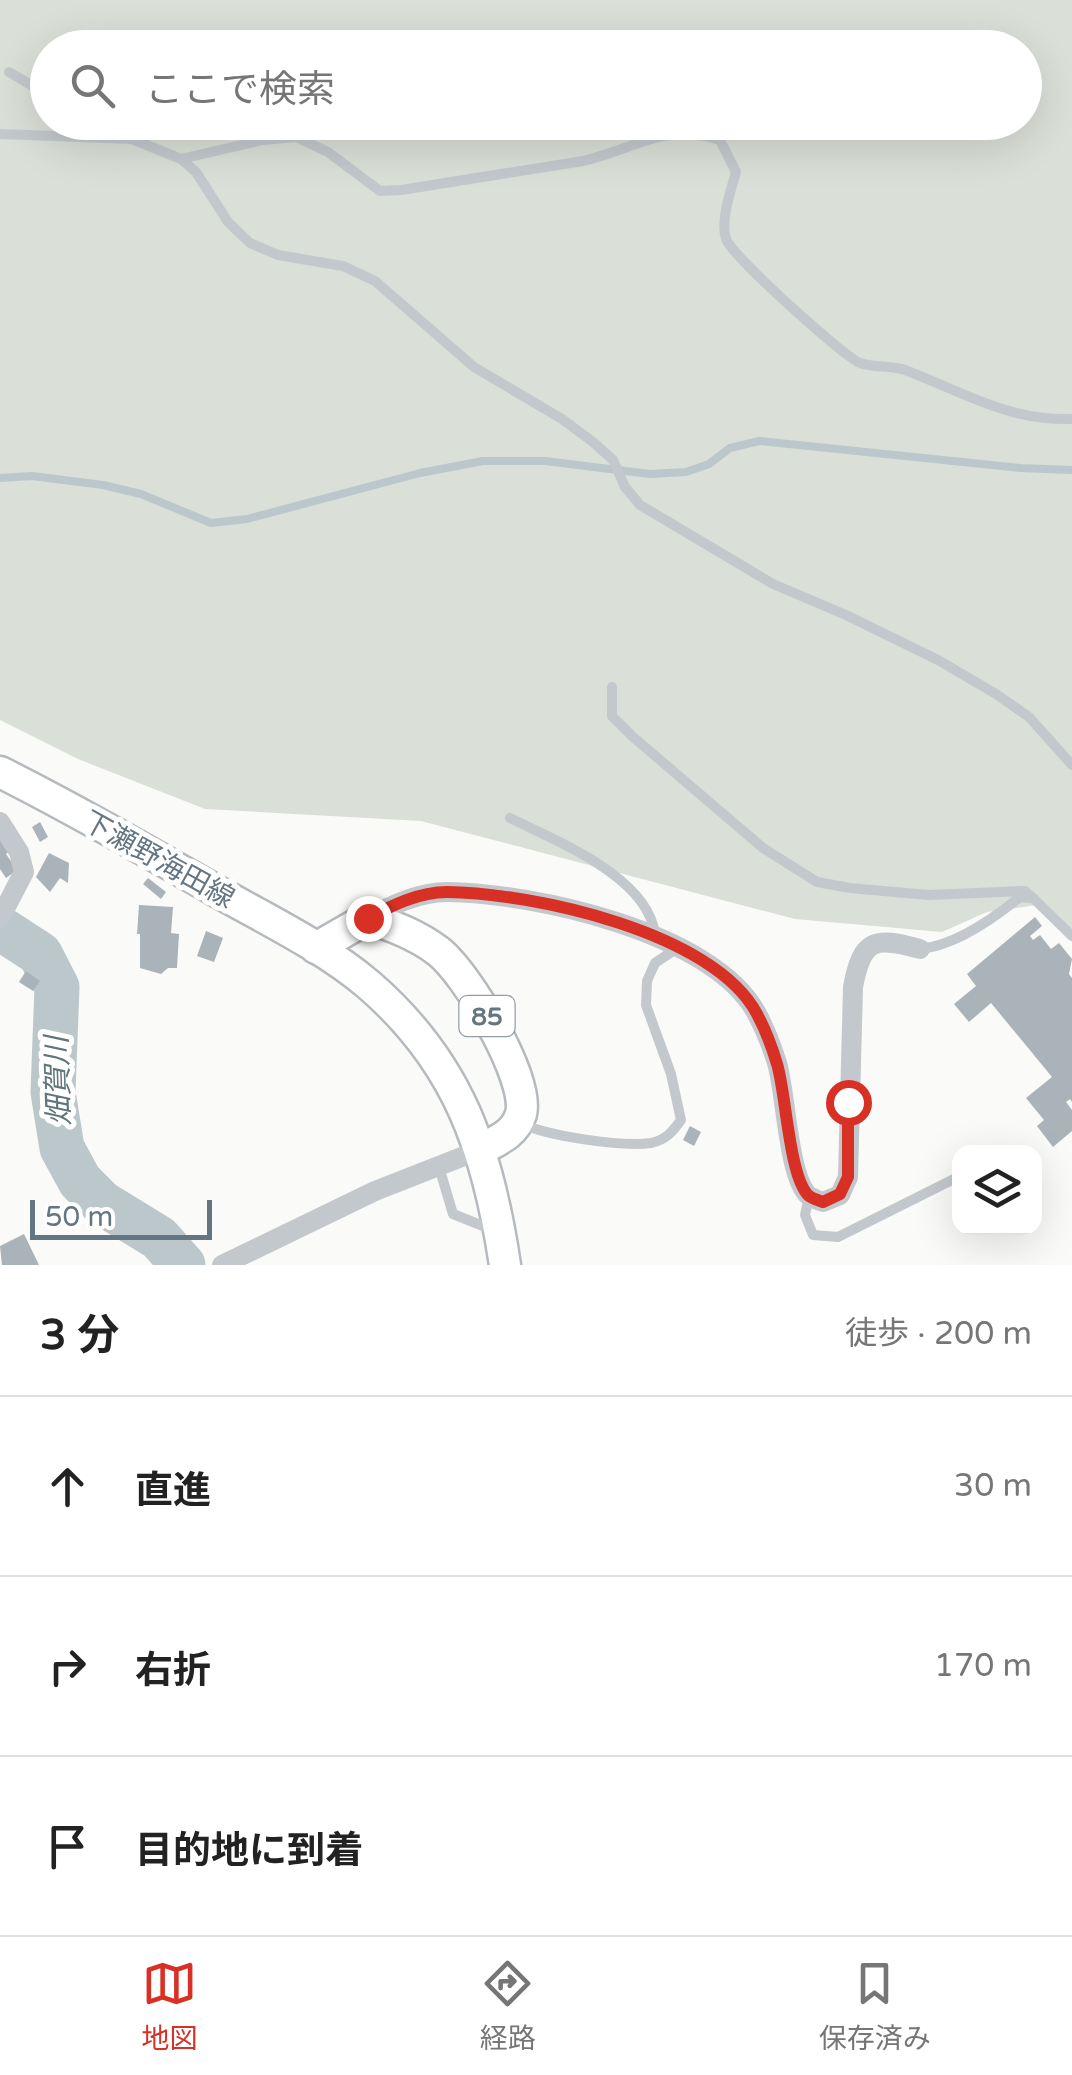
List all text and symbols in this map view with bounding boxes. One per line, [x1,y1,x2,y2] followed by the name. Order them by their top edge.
[30,30,1042,140] search box
[65,58,120,113] icon: search
[145,67,335,113] text: ここで検索
[77,804,240,915] street label: 下瀬野海田線
[346,896,392,942] route end
[460,996,514,1036] road number: 85
[38,1032,79,1127] water label: 畑賀川
[826,1080,872,1126] route start
[952,1145,1042,1235] map controls
[952,1145,1042,1235] button: layers
[30,1195,212,1240] scale bar
[45,1200,113,1234] text: 50 m
[40,1310,119,1361] text: 3 分
[845,1315,1032,1353] text: 徒歩 · 200 m
[40,1459,95,1514] icon: ahead
[954,1467,1032,1505] text: 30 m
[135,1468,211,1514] text: 直進
[40,1639,95,1694] icon: right
[934,1647,1032,1685] text: 170 m
[135,1648,211,1694] text: 右折
[40,1819,95,1874] icon: arrive
[135,1828,363,1874] text: 目的地に到着
[141,1956,197,2056] tab: 地図
[480,1956,536,2056] tab: 経路
[819,1956,931,2056] tab: 保存済み

